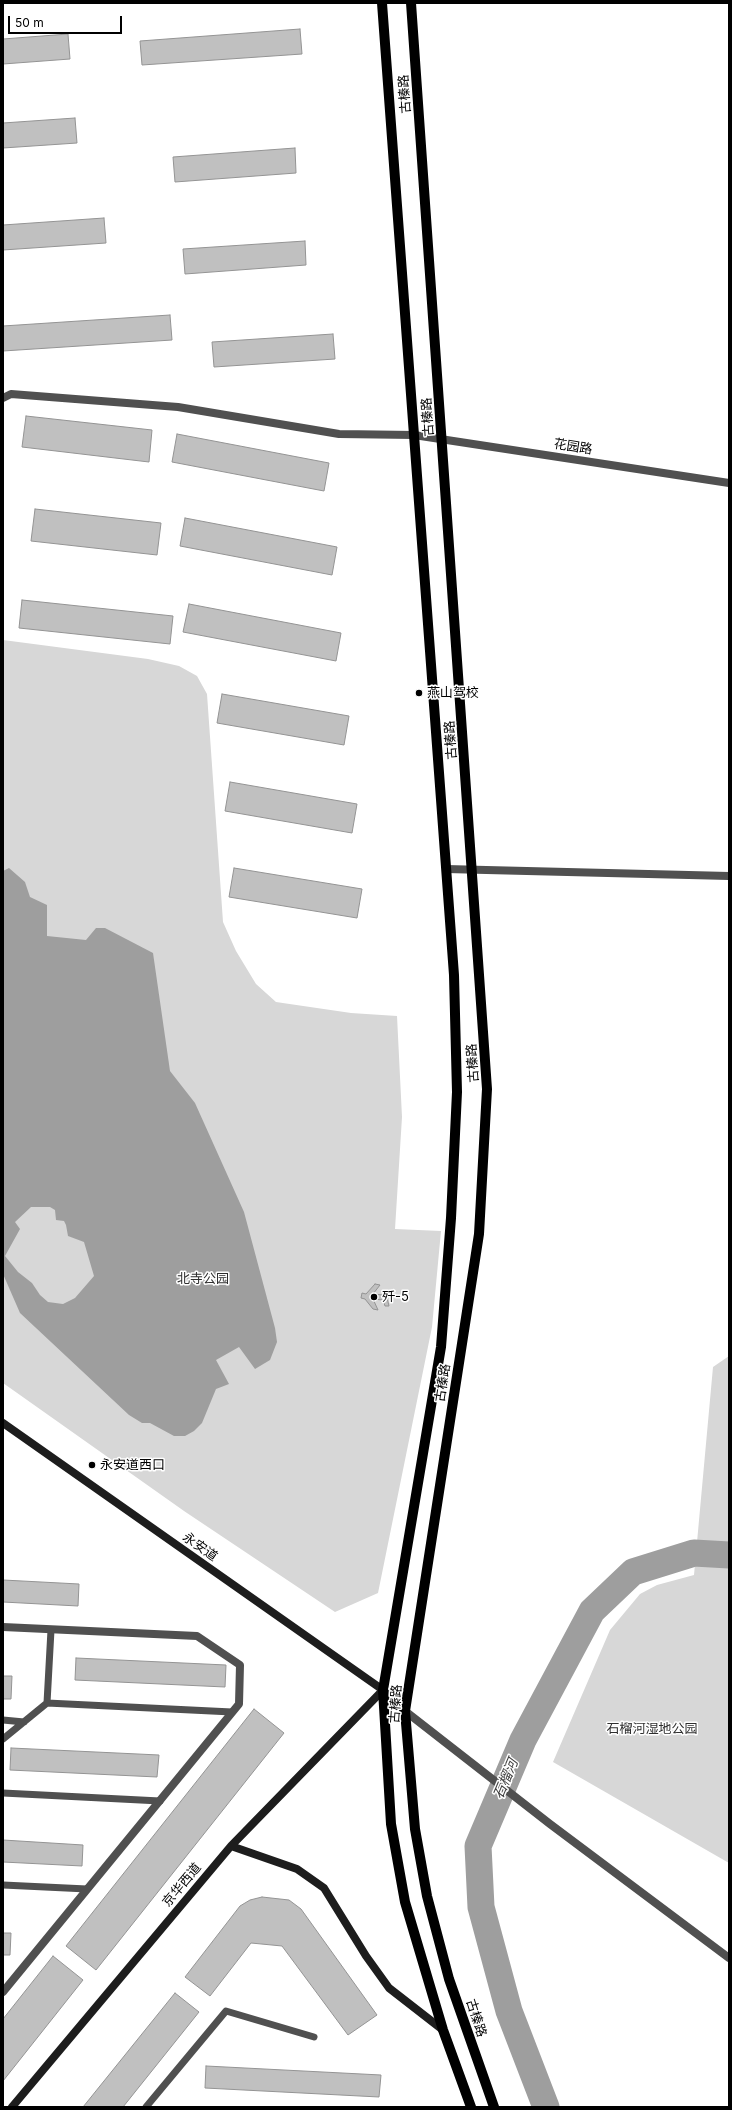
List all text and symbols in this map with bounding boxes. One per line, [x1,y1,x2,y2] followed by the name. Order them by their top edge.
[10,8,124,34] scale bar
[15,15,44,30] text: 50 m
[396,74,414,114] street label: 古榛路
[419,397,437,437] street label: 古榛路
[553,436,593,458] street label: 花园路
[427,685,479,701] place label: 燕山驾校
[414,688,424,698] marker: 燕山驾校
[442,720,460,760] street label: 古榛路
[464,1043,482,1083] street label: 古榛路
[177,1271,229,1287] park label: 北寺公园
[382,1289,409,1305] place label: 歼-5
[369,1292,379,1302] marker: 歼-5
[432,1363,454,1403] street label: 古榛路
[100,1457,165,1473] place label: 永安道西口
[87,1460,97,1470] marker: 永安道西口
[180,1529,220,1565] street label: 永安道
[387,1684,405,1724] street label: 古榛路
[607,1721,697,1737] park label: 石榴河湿地公园
[490,1756,522,1802] water label: 石榴河
[159,1860,205,1910] street label: 京华西道
[463,1997,489,2039] street label: 古榛路

